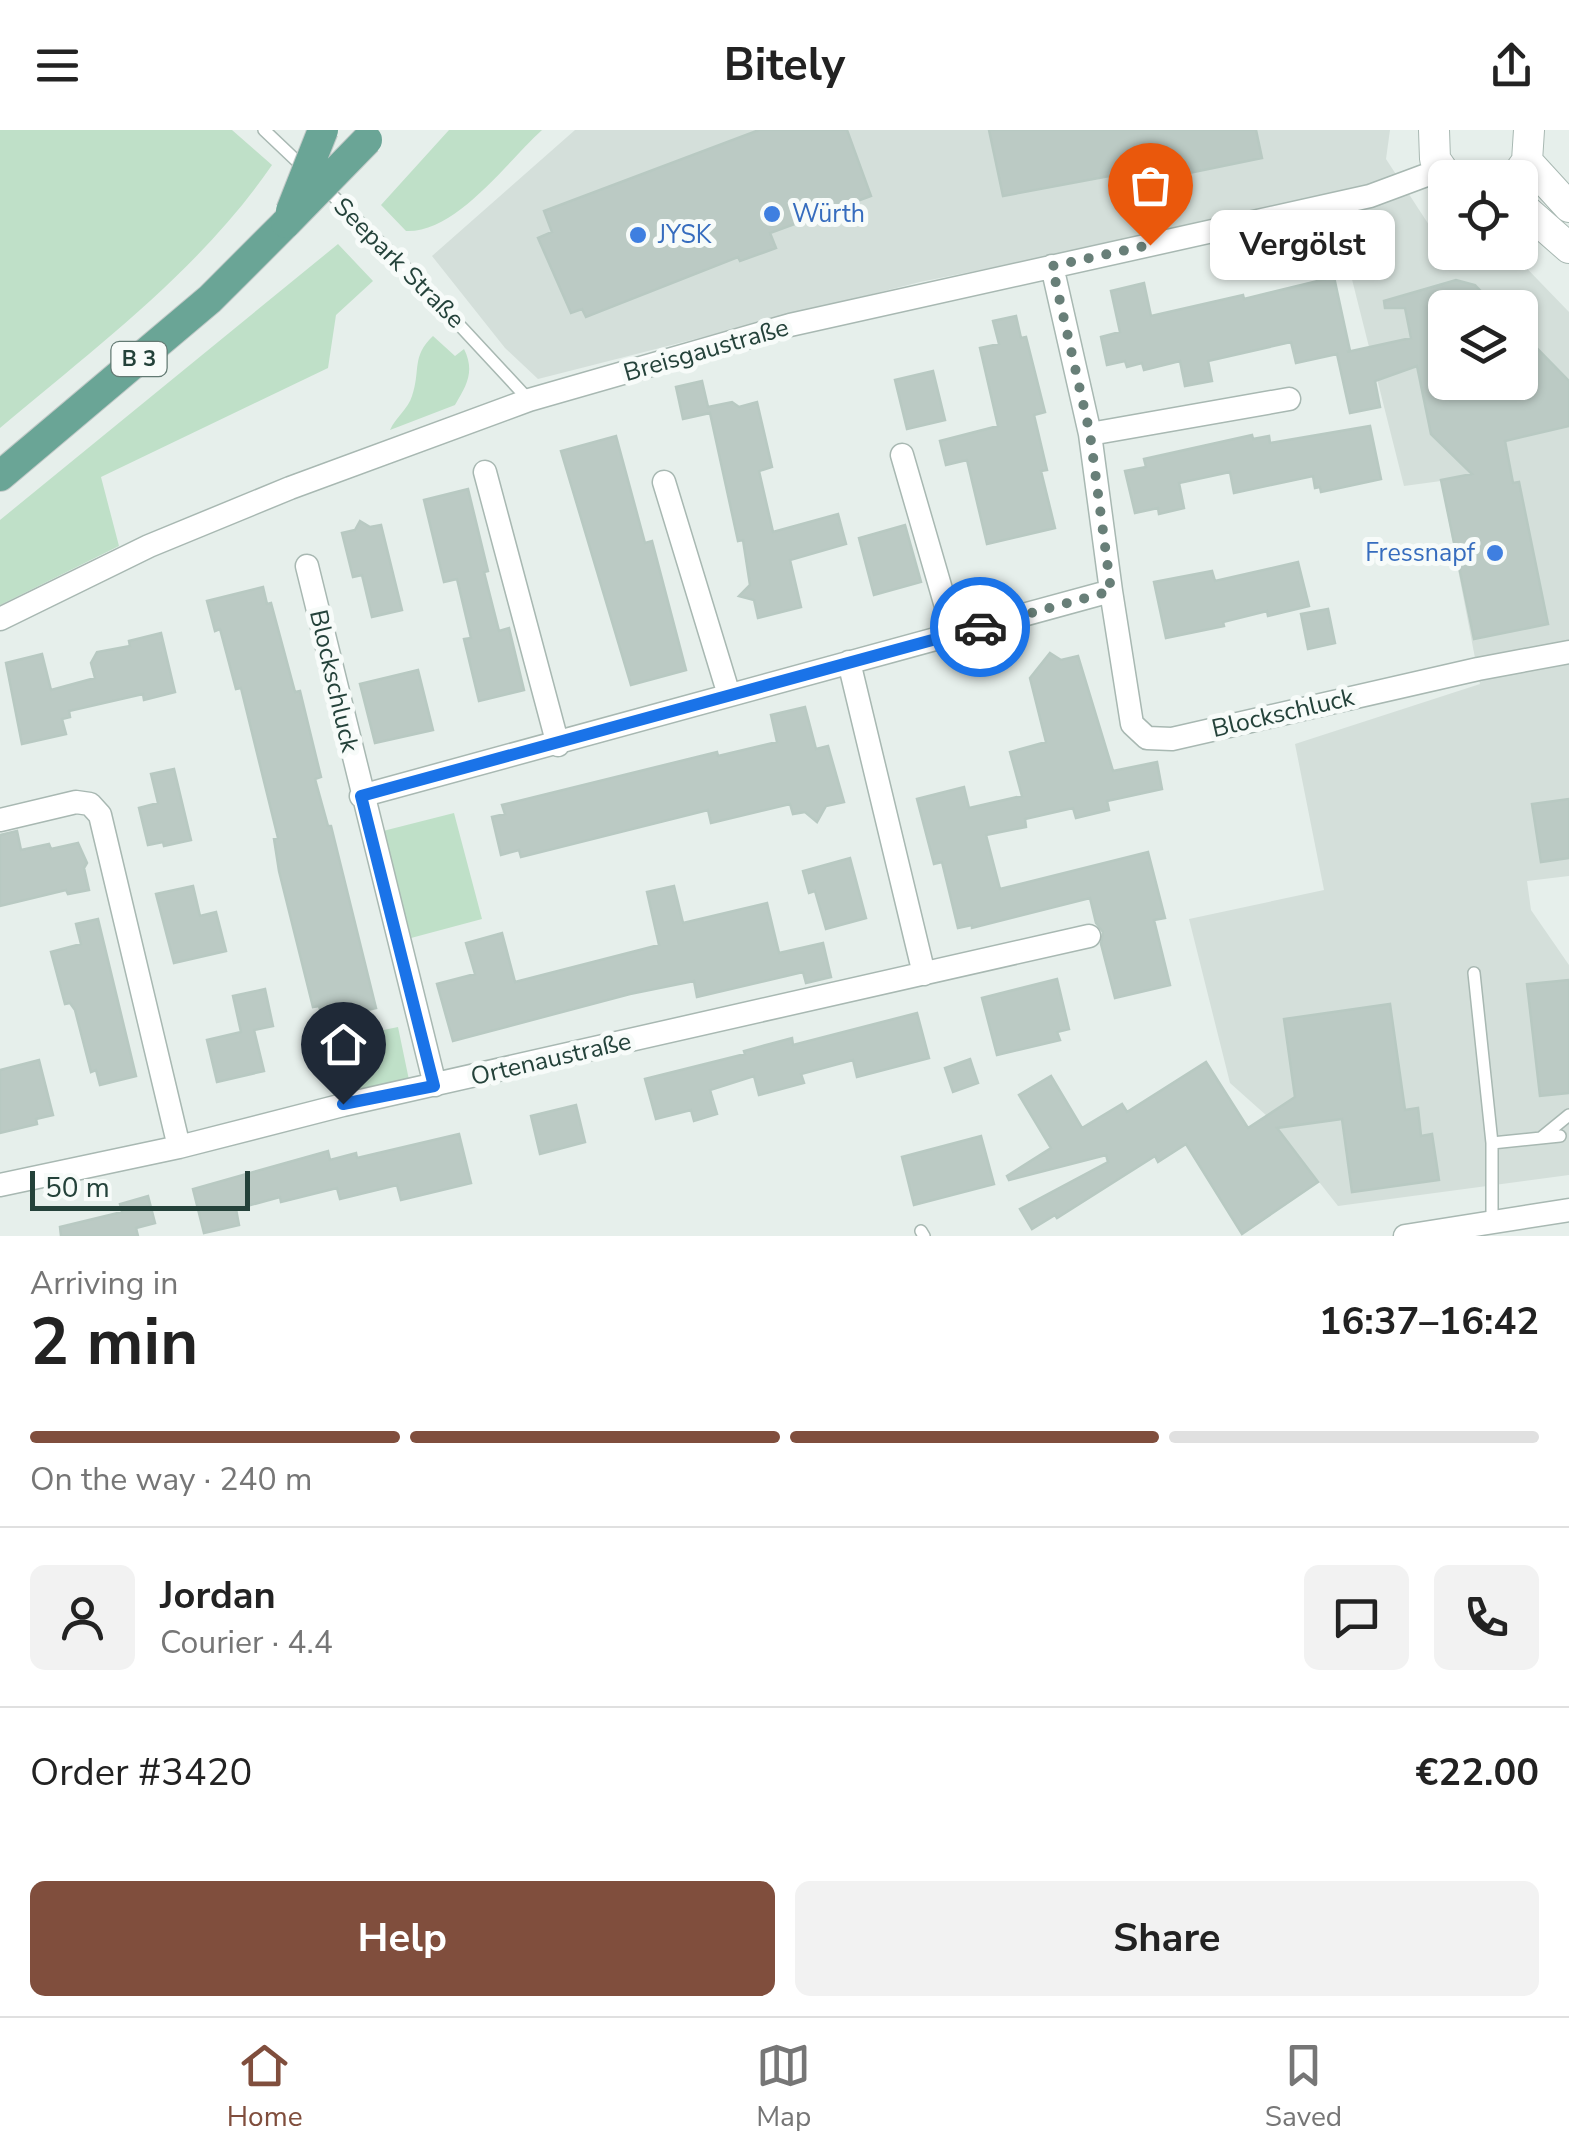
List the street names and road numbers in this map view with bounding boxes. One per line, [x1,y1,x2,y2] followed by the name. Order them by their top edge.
[326,190,472,336] street label: Seepark Straße
[620,310,792,390] street label: Breisgaustraße
[112,342,166,376] road number: B 3
[301,606,367,756] street label: Blockschluck
[1208,680,1358,746] street label: Blockschluck
[467,1024,635,1094] street label: Ortenaustraße

